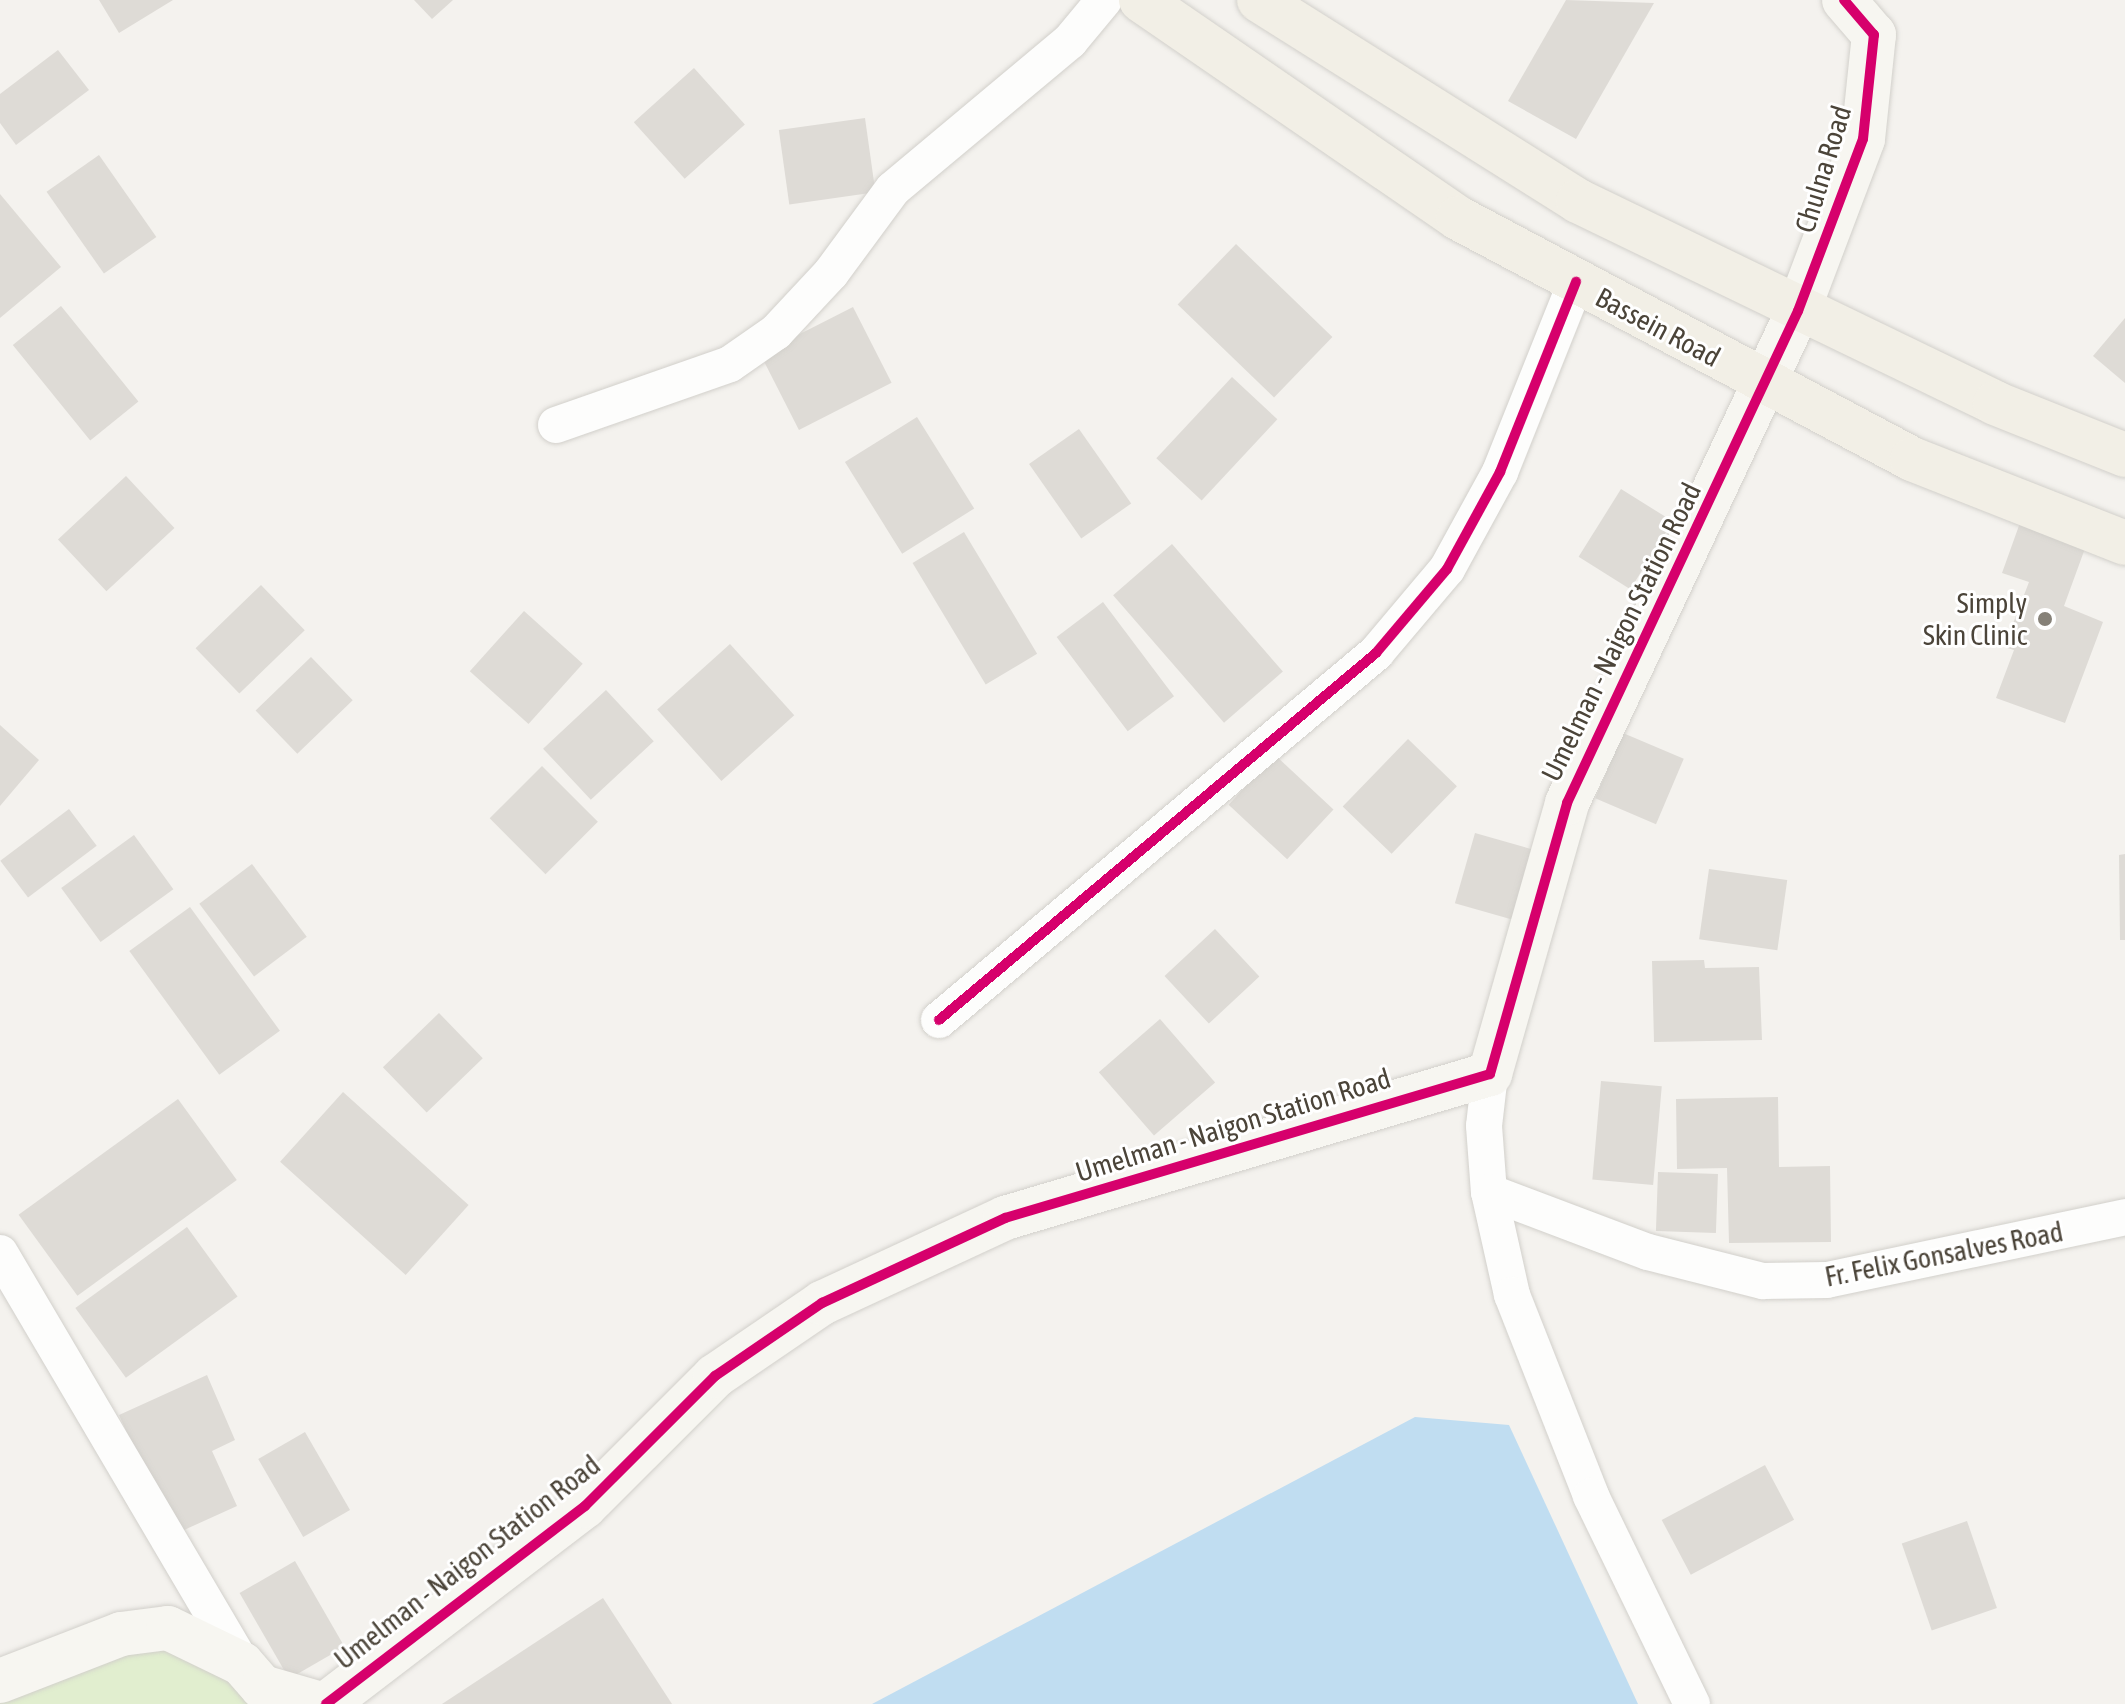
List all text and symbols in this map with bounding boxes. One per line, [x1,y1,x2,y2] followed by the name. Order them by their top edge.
[1788,101,1858,237] street label: Chulna Road
[1590,280,1726,374] street label: Bassein Road
[1534,477,1708,787] street label: Umelman - Naigon Station Road
[1923,586,2027,652] place label: Simply Skin Clinic
[2034,608,2056,630] marker: Simply Skin Clinic
[1071,1061,1395,1189] street label: Umelman - Naigon Station Road
[1822,1214,2066,1294] street label: Fr. Felix Gonsalves Road
[328,1448,606,1676] street label: Umelman - Naigon Station Road

